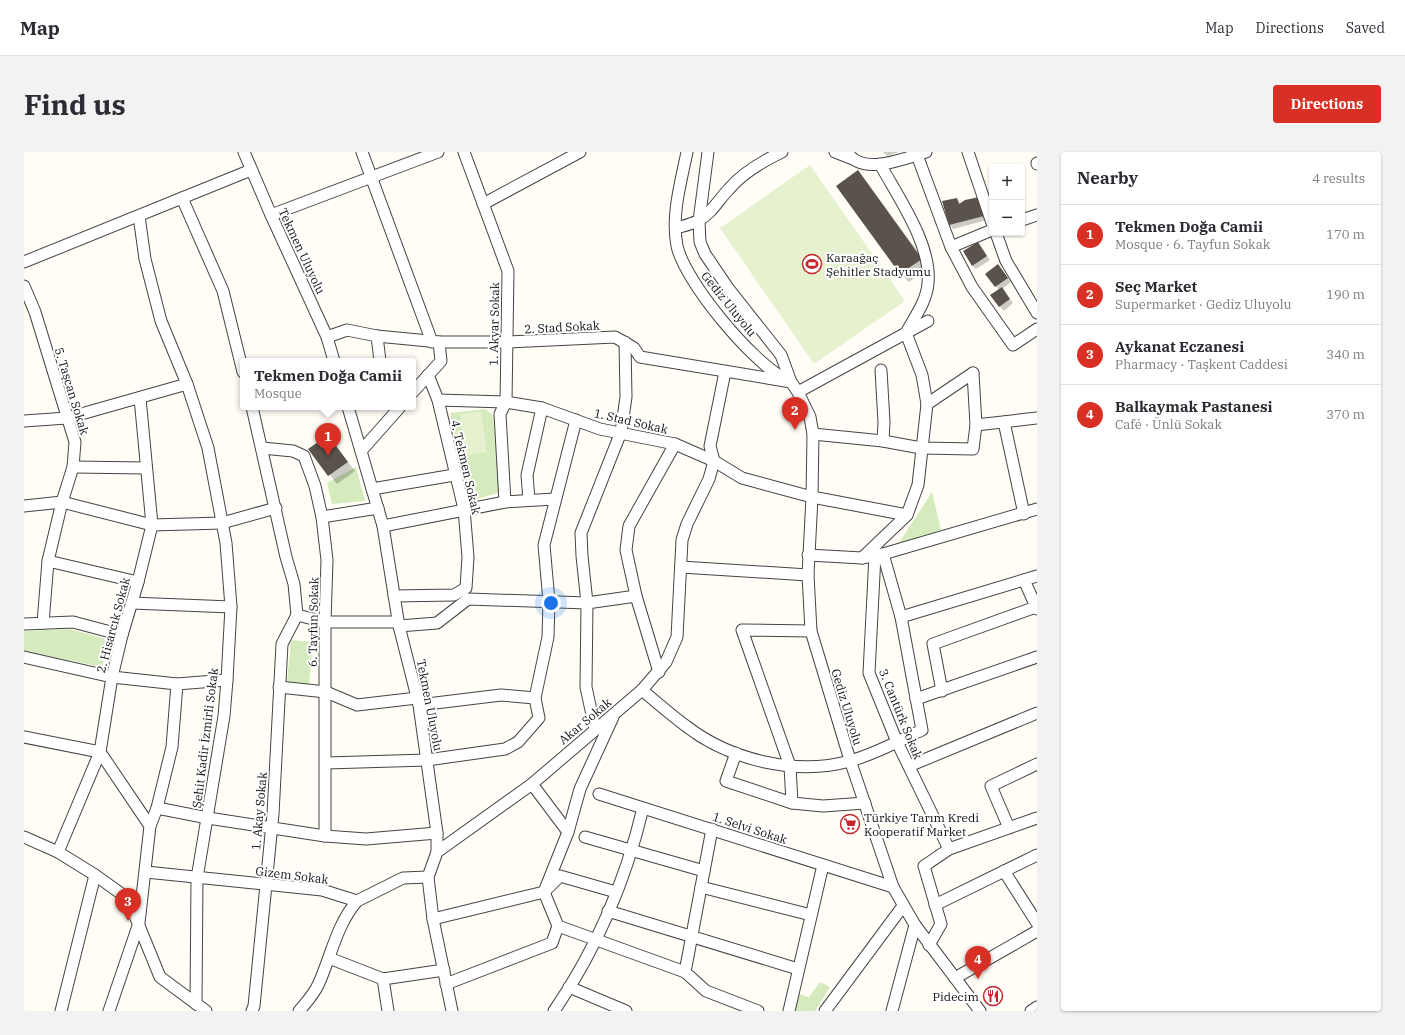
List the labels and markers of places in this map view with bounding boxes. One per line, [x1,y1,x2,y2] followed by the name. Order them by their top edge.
[826,250,932,279] place label: Karaağaç Şehitler Stadyumu
[801,253,823,275] sports icon: Karaağaç Şehitler Stadyumu
[782,397,808,430] pin: 2
[315,423,341,456] pin: 1
[864,810,979,839] place label: Türkiye Tarım Kredi Kooperatif Market
[839,813,861,835] supermarket icon: Türkiye Tarım Kredi Kooperatif Market
[115,888,141,921] pin: 3
[965,946,991,979] pin: 4
[982,985,1004,1007] restaurant icon: Pidecim
[933,989,980,1004] place label: Pidecim

